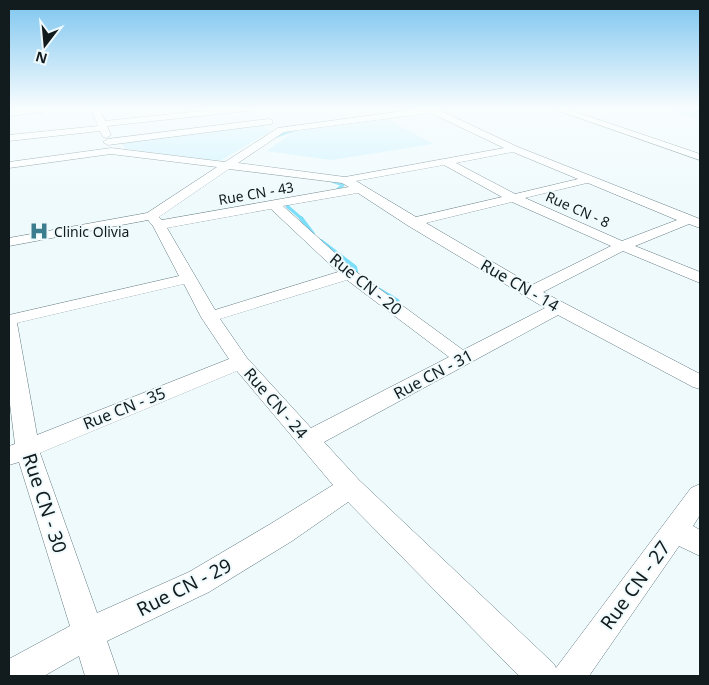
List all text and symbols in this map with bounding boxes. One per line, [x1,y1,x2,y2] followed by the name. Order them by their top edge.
[20,20,70,70] north arrow
[33,47,49,69] text: N
[217,177,295,209] street label: Rue CN - 43
[543,186,613,232] street label: Rue CN - 8
[28,220,50,242] hospital icon: Clinic Olivia
[54,222,129,241] place label: Clinic Olivia
[325,248,407,320] street label: Rue CN - 20
[477,254,563,316] street label: Rue CN - 14
[389,344,477,404] street label: Rue CN - 31
[239,363,313,443] street label: Rue CN - 24
[80,381,168,435] street label: Rue CN - 35
[17,450,73,556] street label: Rue CN - 30
[594,536,676,634] street label: Rue CN - 27
[132,552,236,622] street label: Rue CN - 29

